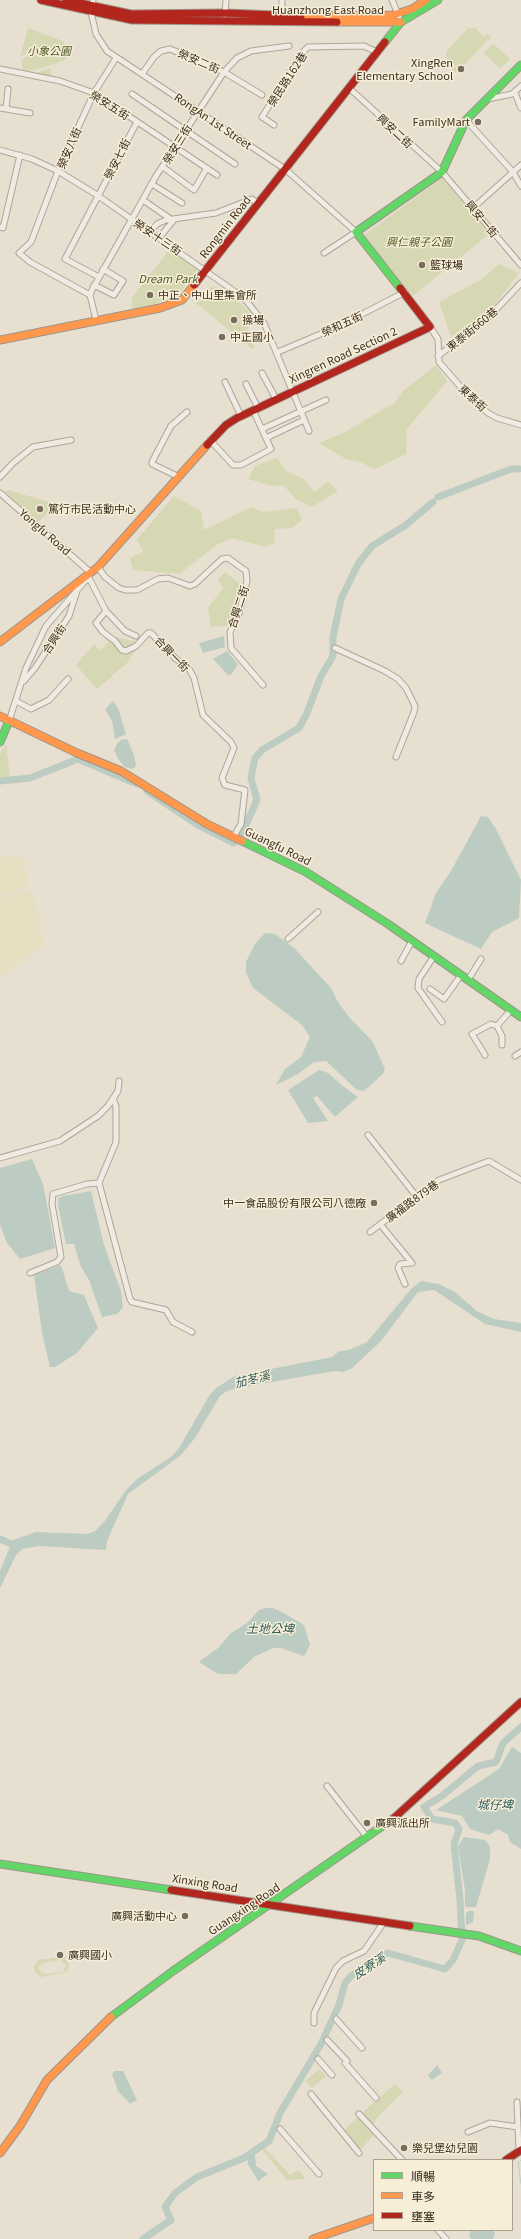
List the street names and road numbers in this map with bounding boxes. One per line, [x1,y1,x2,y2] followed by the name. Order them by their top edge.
[272,3,384,17] street label: Huanzhong East Road
[176,46,222,76] street label: 榮安二街
[264,49,310,109] street label: 榮民路162巷
[88,88,132,122] street label: 榮安五街
[172,90,254,152] street label: RongAn 1st Street
[374,111,416,151] street label: 興安二街
[160,122,194,166] street label: 榮安三街
[54,125,84,171] street label: 榮安八街
[101,136,133,182] street label: 榮安七街
[197,193,253,261] street label: Rongmin Road
[463,198,501,240] street label: 興安一街
[132,216,184,258] street label: 榮安十三街
[444,304,500,354] street label: 東泰街660巷
[319,309,365,339] street label: 榮和五街
[287,324,399,386] street label: Xingren Road Section 2
[456,382,490,414] street label: 東泰街
[17,506,73,558] street label: Yongfu Road
[225,584,251,630] street label: 合興二街
[39,622,69,656] street label: 合興街
[152,634,192,674] street label: 合興一街
[243,824,313,868] street label: Guangfu Road
[383,1177,441,1225] street label: 廣福路879巷
[171,1871,239,1895] street label: Xinxing Road
[206,1880,282,1938] street label: Guangxing Road

